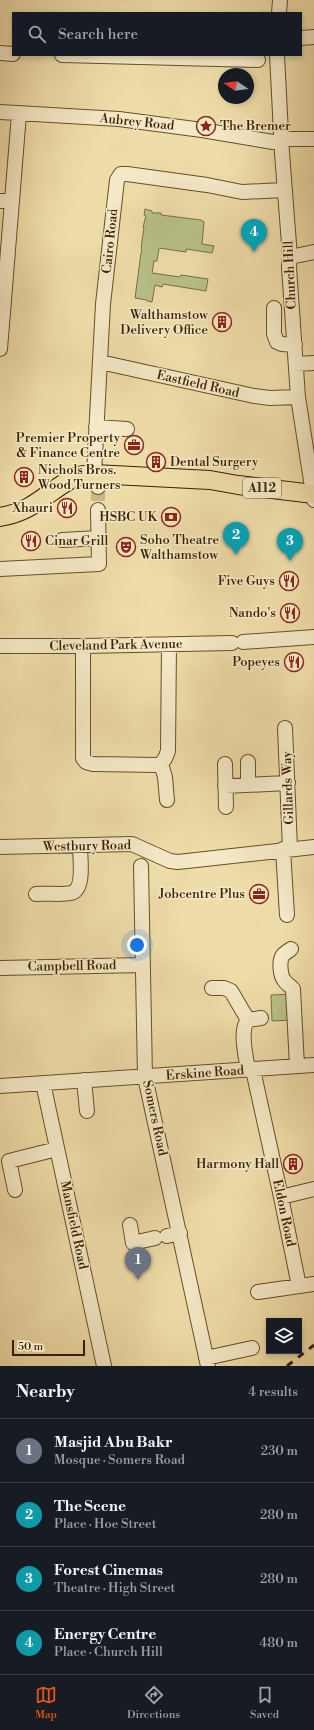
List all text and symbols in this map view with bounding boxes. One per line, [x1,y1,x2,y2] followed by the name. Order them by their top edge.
[12,12,302,56] search box
[26,23,48,45] icon: search
[58,25,138,44] text: Search here
[218,68,254,104] north arrow
[98,110,176,134] street label: Aubrey Road
[195,115,217,137] place icon: The Bremer
[220,118,291,134] place label: The Bremer
[99,207,121,274] street label: Cairo Road
[241,219,267,252] pin: 4
[280,240,300,310] street label: Church Hill
[120,307,209,338] place label: Walthamstow Delivery Office
[211,311,233,333] building icon: Walthamstow Delivery Office
[155,367,242,401] street label: Eastfield Road
[16,430,121,461] place label: Premier Property & Finance Centre
[123,434,145,456] office icon: Premier Property & Finance Centre
[145,451,167,473] building icon: Dental Surgery
[170,454,259,470] place label: Dental Surgery
[37,462,121,493] place label: Nichols Bros. Wood Turners
[13,466,35,488] building icon: Nichols Bros. Wood Turners
[243,478,281,498] road number: A112
[56,497,78,519] restaurant icon: Xhauri
[11,500,53,516] place label: Xhauri
[160,506,182,528] bank icon: HSBC UK
[99,509,159,525] place label: HSBC UK
[223,522,249,555] pin: 2
[277,528,303,561] pin: 3
[20,530,42,552] restaurant icon: Cinar Grill
[139,532,219,563] place label: Soho Theatre Walthamstow
[45,533,108,549] place label: Cinar Grill
[115,536,137,558] theatre icon: Soho Theatre Walthamstow
[278,570,300,592] restaurant icon: Five Guys
[218,573,275,589] place label: Five Guys
[279,602,301,624] restaurant icon: Nando's
[229,605,276,621] place label: Nando's
[49,636,183,654] street label: Cleveland Park Avenue
[283,651,305,673] restaurant icon: Popeyes
[232,654,280,670] place label: Popeyes
[279,750,297,825] street label: Gillards Way
[42,837,132,855] street label: Westbury Road
[248,883,270,905] office icon: Jobcentre Plus
[158,886,245,902] place label: Jobcentre Plus
[127,935,147,955] your location
[27,957,117,975] street label: Campbell Road
[165,1062,245,1084] street label: Erskine Road
[139,1079,171,1158] street label: Somers Road
[282,1153,304,1175] building icon: Harmony Hall
[196,1156,279,1172] place label: Harmony Hall
[269,1178,299,1249] street label: Eldon Road
[57,1179,91,1271] street label: Mansfield Road
[125,1247,151,1280] pin: 1
[266,1318,302,1354] map controls
[266,1318,302,1354] button: layers
[12,1338,85,1357] scale bar
[18,1340,43,1354] text: 50 m
[16,1381,75,1403] text: Nearby
[248,1384,298,1400] text: 4 results
[54,1433,173,1452] text: Masjid Abu Bakr
[26,1443,32,1459] text: 1
[261,1443,298,1459] text: 230 m
[54,1452,185,1468] text: Mosque · Somers Road
[54,1497,126,1516] text: The Scene
[25,1507,33,1523] text: 2
[260,1507,298,1523] text: 280 m
[54,1516,156,1532] text: Place · Hoe Street
[54,1561,163,1580] text: Forest Cinemas
[25,1571,33,1587] text: 3
[260,1571,298,1587] text: 280 m
[54,1580,175,1596] text: Theatre · High Street
[54,1625,156,1644] text: Energy Centre
[25,1635,33,1651] text: 4
[260,1635,298,1651] text: 480 m
[54,1644,163,1660] text: Place · Church Hill
[35,1684,57,1722] tab: Map
[127,1684,180,1722] tab: Directions
[250,1684,279,1722] tab: Saved

